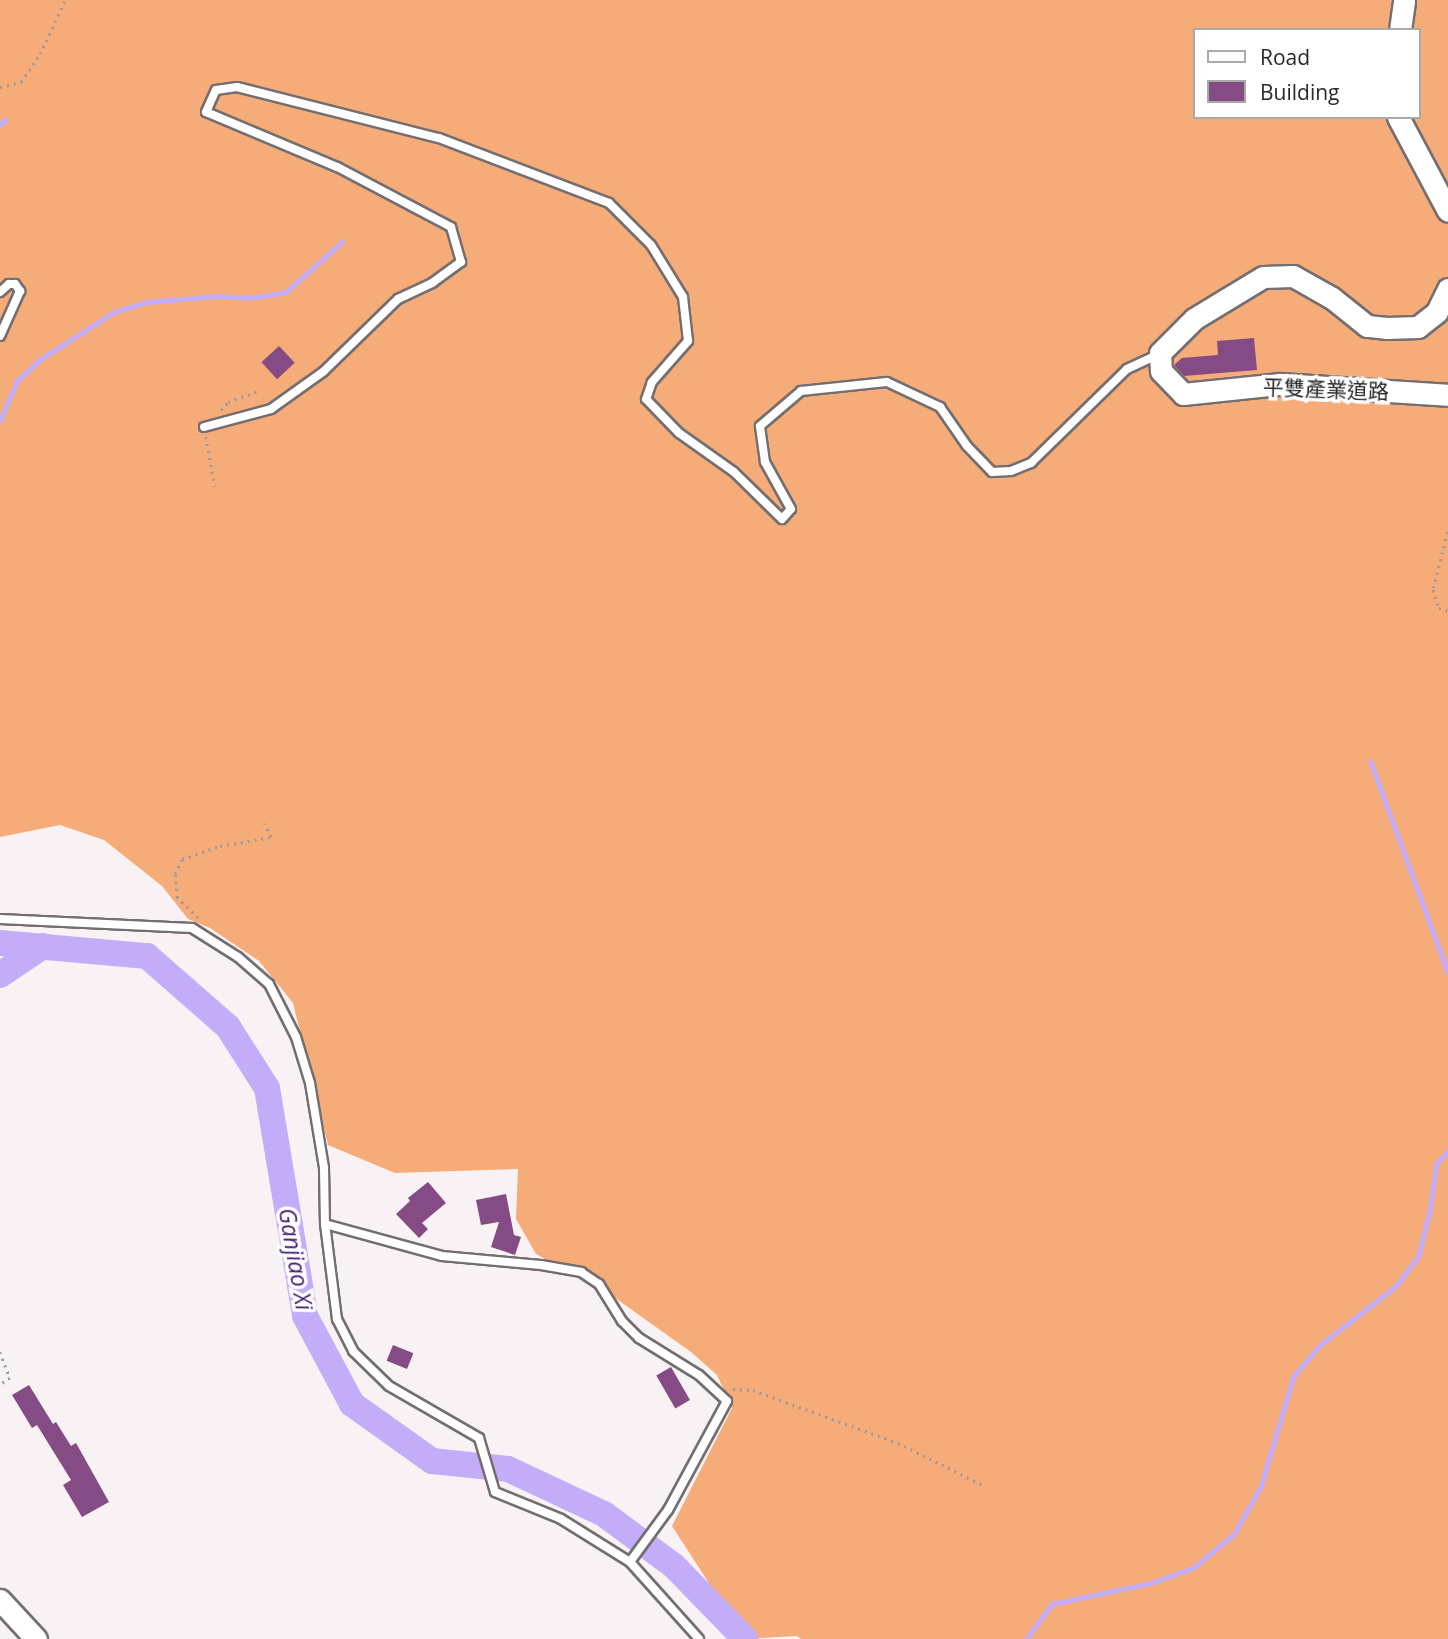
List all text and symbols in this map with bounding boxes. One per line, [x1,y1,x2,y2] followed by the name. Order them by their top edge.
[1192,28,1420,119] legend
[1260,43,1310,71] text: Road
[1260,78,1339,106] text: Building
[1263,374,1389,404] street label: 平雙產業道路
[273,1206,319,1312] water label: Ganjiao Xi

